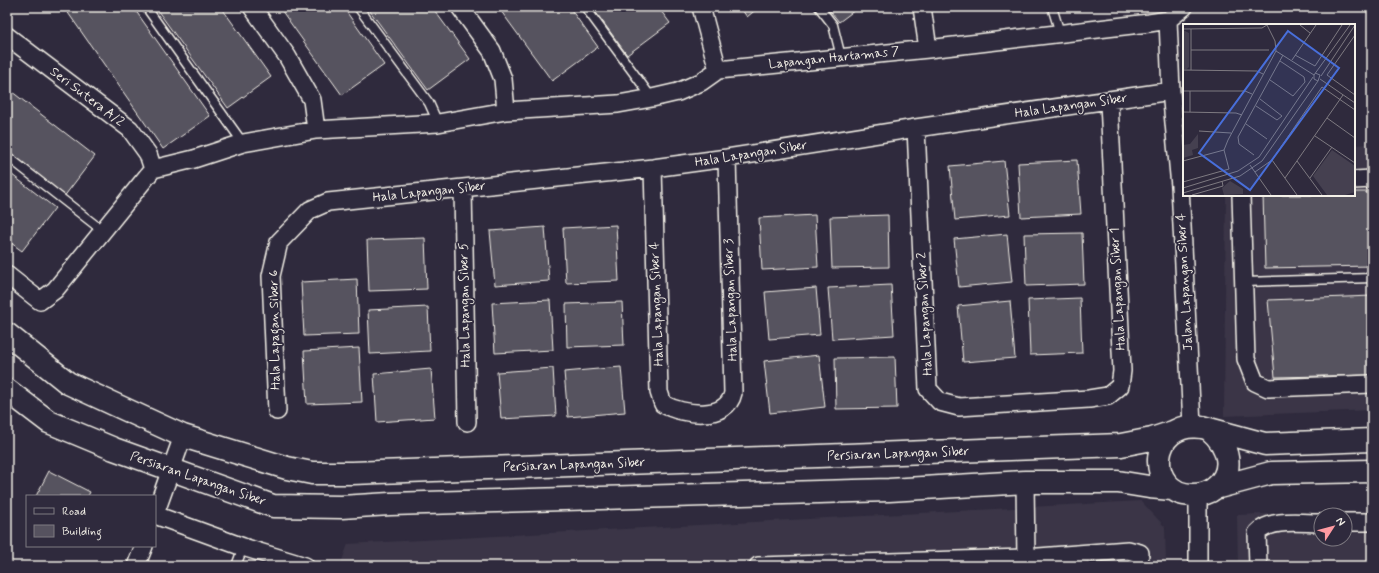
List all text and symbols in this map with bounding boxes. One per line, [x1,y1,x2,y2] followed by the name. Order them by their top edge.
[1183,24,1355,196] inset map
[768,43,900,73] street label: Lapangan Hartamas 7
[46,63,128,131] street label: Seri Sutera A/2
[1014,90,1129,123] street label: Hala Lapangan Siber
[694,137,809,172] street label: Hala Lapangan Siber
[372,178,487,207] street label: Hala Lapangan Siber
[1173,212,1197,351] street label: Jalan Lapangan Siber 4
[1106,227,1131,351] street label: Hala Lapangan Siber 1
[720,238,743,362] street label: Hala Lapangan Siber 3
[646,241,669,367] street label: Hala Lapangan Siber 4
[455,242,476,368] street label: Hala Lapangan Siber 5
[913,251,938,376] street label: Hala Lapangan Siber 2
[265,269,287,390] street label: Hala Lapagan Siber 6
[827,443,970,466] street label: Persiaran Lapangan Siber
[128,448,269,511] street label: Persiaran Lapangan Siber
[503,454,646,477] street label: Persiaran Lapangan Siber
[26,495,156,547] legend
[62,504,86,520] text: Road
[1313,507,1353,547] north arrow
[1332,515,1348,529] text: N
[62,524,102,541] text: Building

